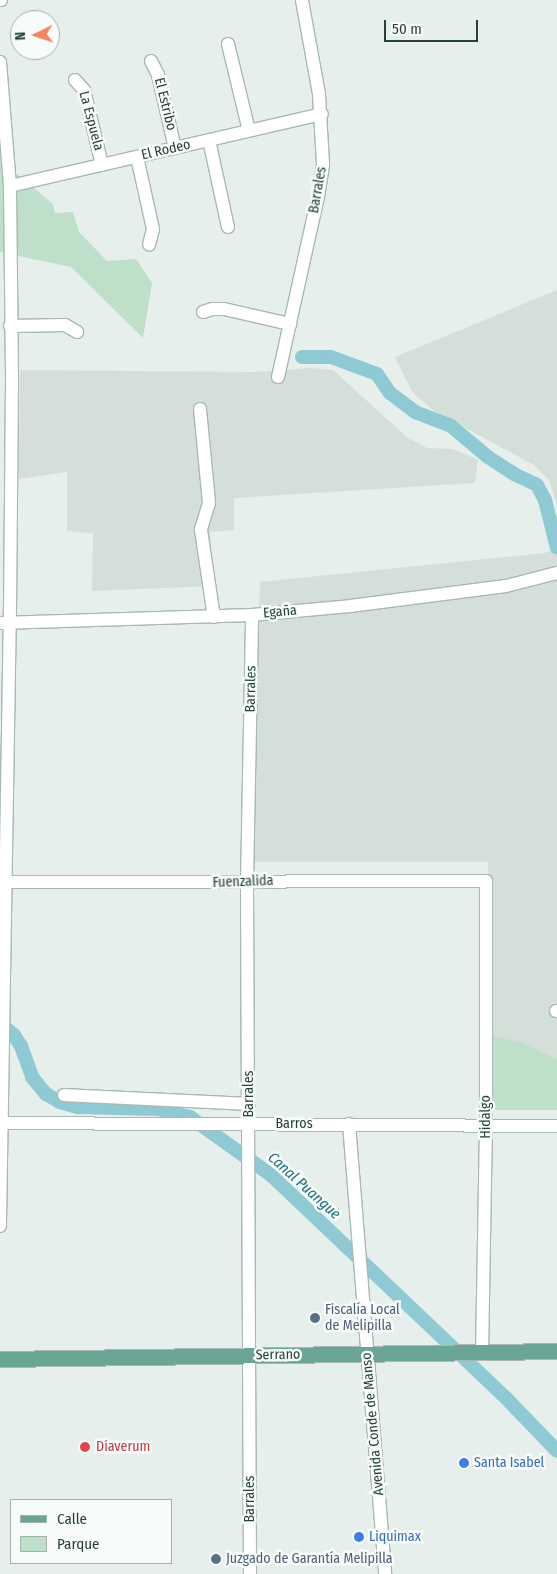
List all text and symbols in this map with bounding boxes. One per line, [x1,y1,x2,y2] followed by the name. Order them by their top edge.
[10,10,60,60] north arrow
[387,10,481,42] scale bar
[392,20,422,38] text: 50 m
[12,31,29,41] text: N
[150,76,180,132] street label: El Estribo
[75,89,107,153] street label: La Espuela
[140,136,192,164] street label: El Rodeo
[306,165,330,215] street label: Barrales
[262,602,298,622] street label: Egaña
[242,665,260,713] street label: Barrales
[212,873,274,891] street label: Fuenzalida
[241,1070,257,1118] street label: Barrales
[478,1095,494,1139] street label: Hidalgo
[275,1116,313,1132] street label: Barros
[264,1149,344,1223] water label: Canal Puangue
[325,1302,400,1334] place label: Fiscalía Local de Melipilla
[309,1312,321,1324] marker: Fiscalía Local de Melipilla
[255,1346,301,1364] street label: Serrano
[358,1352,388,1496] street label: Avenida Conde de Manso
[96,1439,150,1455] place label: Diaverum
[78,1440,92,1454] marker: Diaverum
[474,1455,544,1471] place label: Santa Isabel
[458,1457,470,1469] marker: Santa Isabel
[242,1475,258,1523] street label: Barrales
[10,1499,172,1564] legend
[57,1510,87,1528] text: Calle
[369,1529,421,1545] place label: Liquimax
[353,1531,365,1543] marker: Liquimax
[57,1535,100,1553] text: Parque
[226,1551,393,1567] place label: Juzgado de Garantía Melipilla
[210,1553,222,1565] marker: Juzgado de Garantía Melipilla

